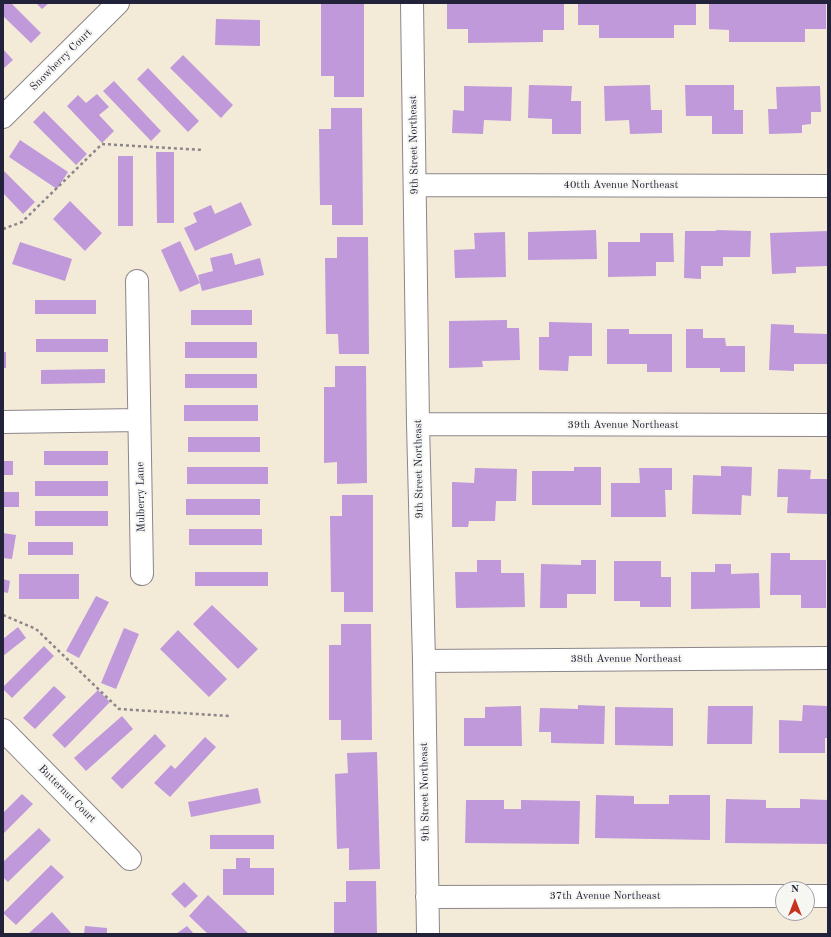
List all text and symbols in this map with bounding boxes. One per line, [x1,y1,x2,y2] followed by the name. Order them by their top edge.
[27,26,95,94] street label: Snowberry Court
[407,95,421,195] street label: 9th Street Northeast
[564,178,678,192] street label: 40tth Avenue Northeast
[567,418,679,432] street label: 39th Avenue Northeast
[412,419,426,519] street label: 9th Street Northeast
[134,462,148,532] street label: Mulberry Lane
[570,652,682,666] street label: 38th Avenue Northeast
[418,742,432,842] street label: 9th Street Northeast
[35,762,99,826] street label: Butternut Court
[775,881,815,921] north arrow
[791,884,799,895] text: N
[549,889,661,903] street label: 37th Avenue Northeast

